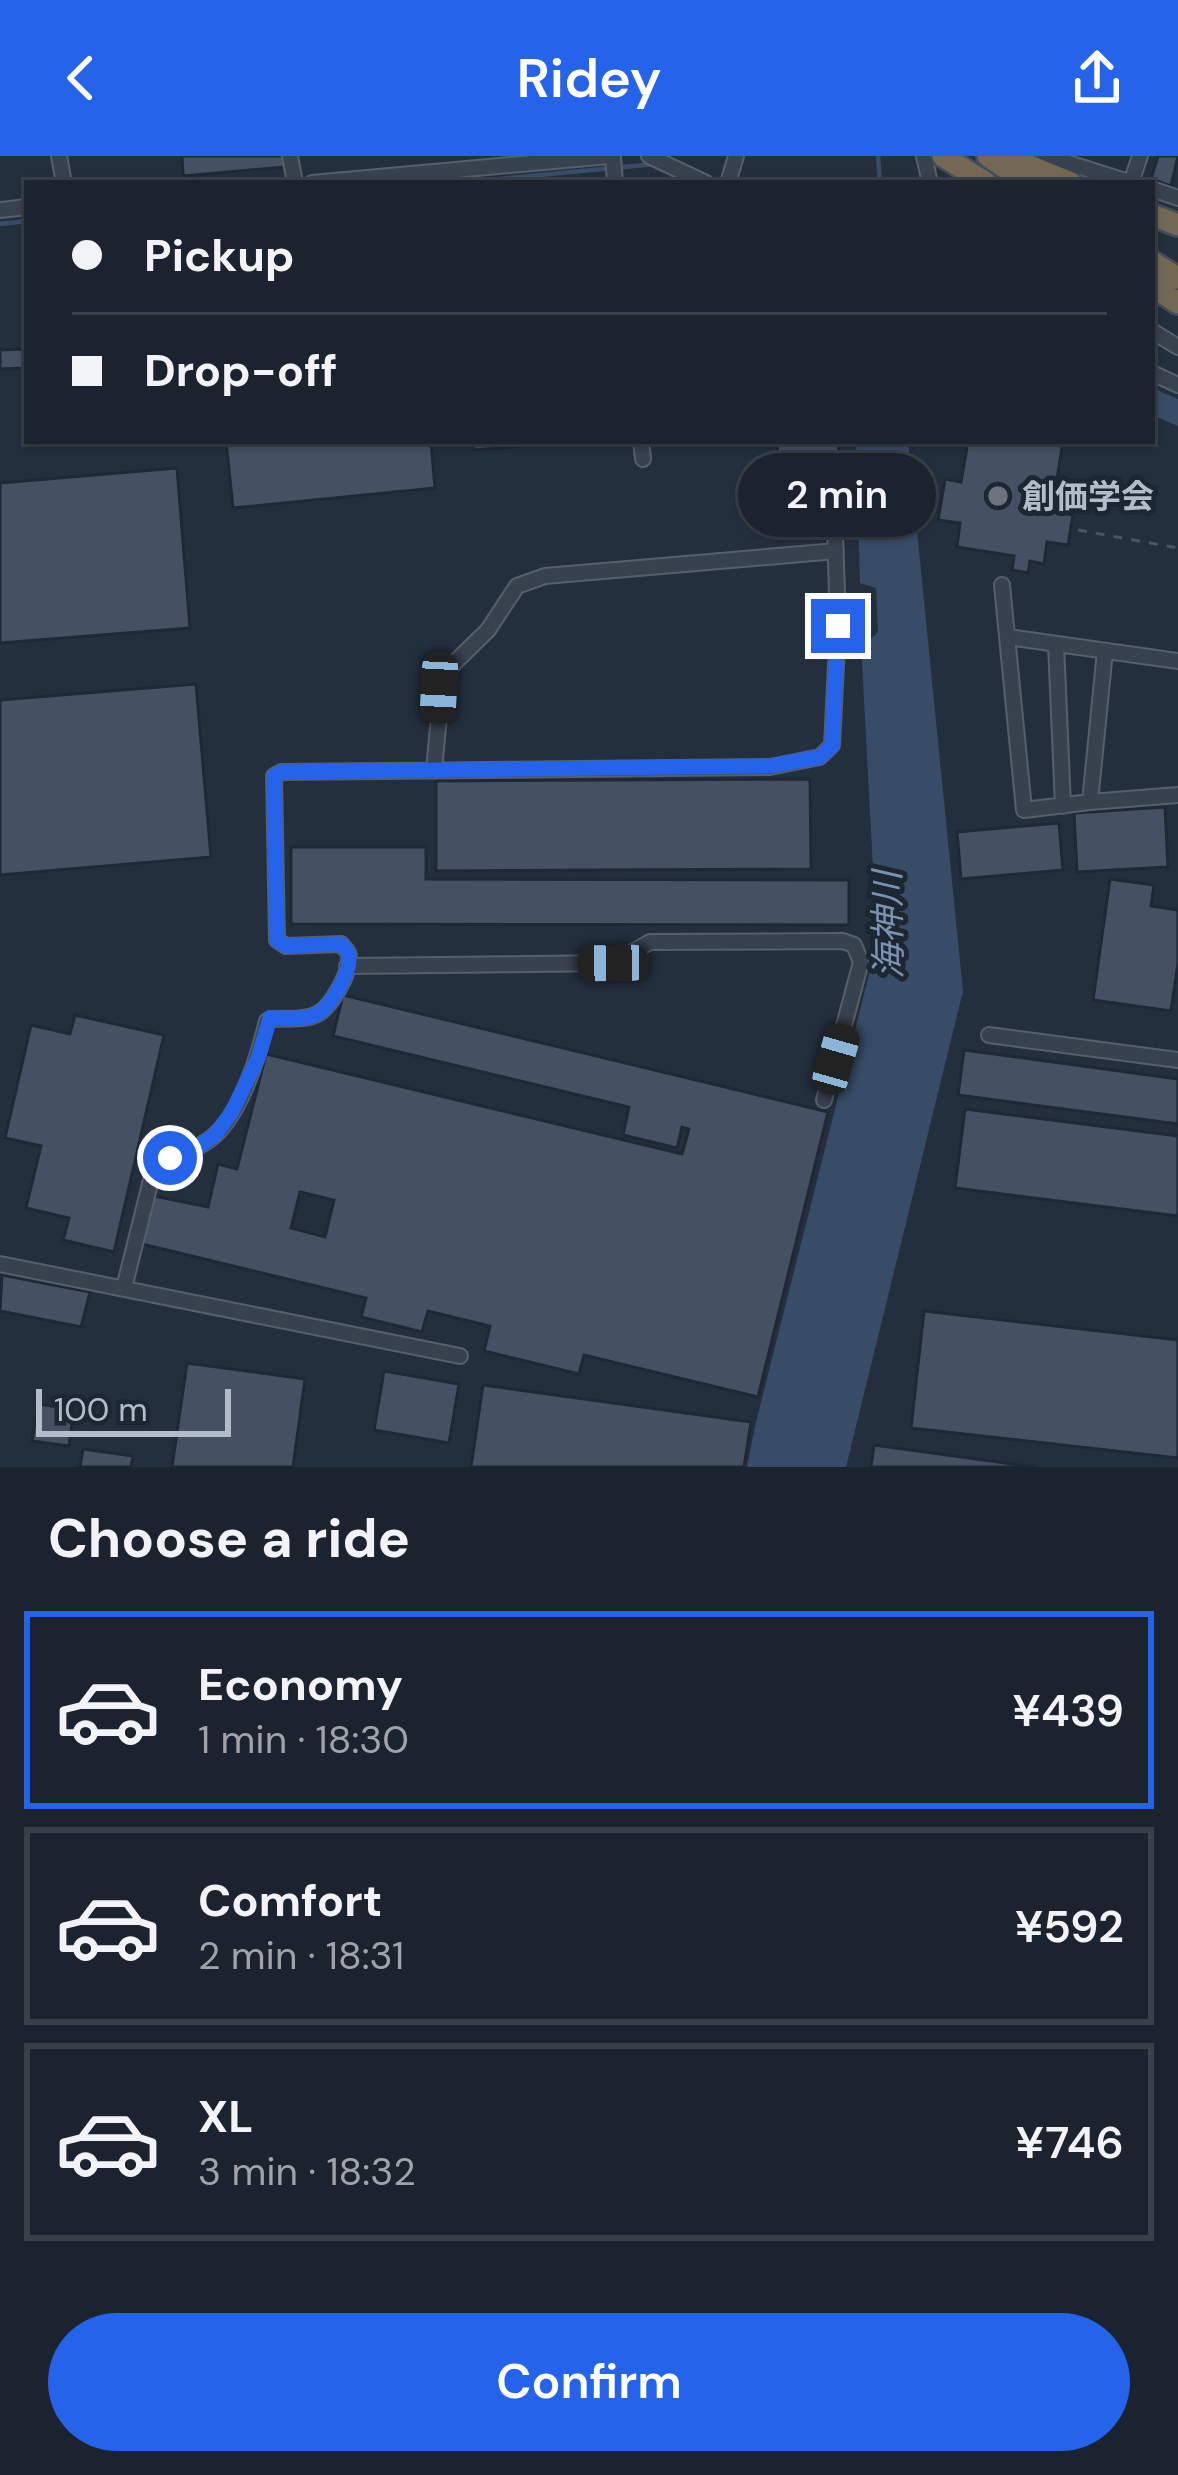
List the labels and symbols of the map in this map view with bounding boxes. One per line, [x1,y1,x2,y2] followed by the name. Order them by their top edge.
[739,452,937,536] callout: 2 min
[1022,475,1154,518] place label: 創価学会
[985,483,1011,509] marker: 創価学会
[811,599,865,653] route end
[419,651,459,725] car
[863,867,912,979] water label: 海神川
[577,944,649,982] car
[809,1019,863,1099] car
[143,1131,197,1185] route start
[36,1383,231,1436] scale bar

